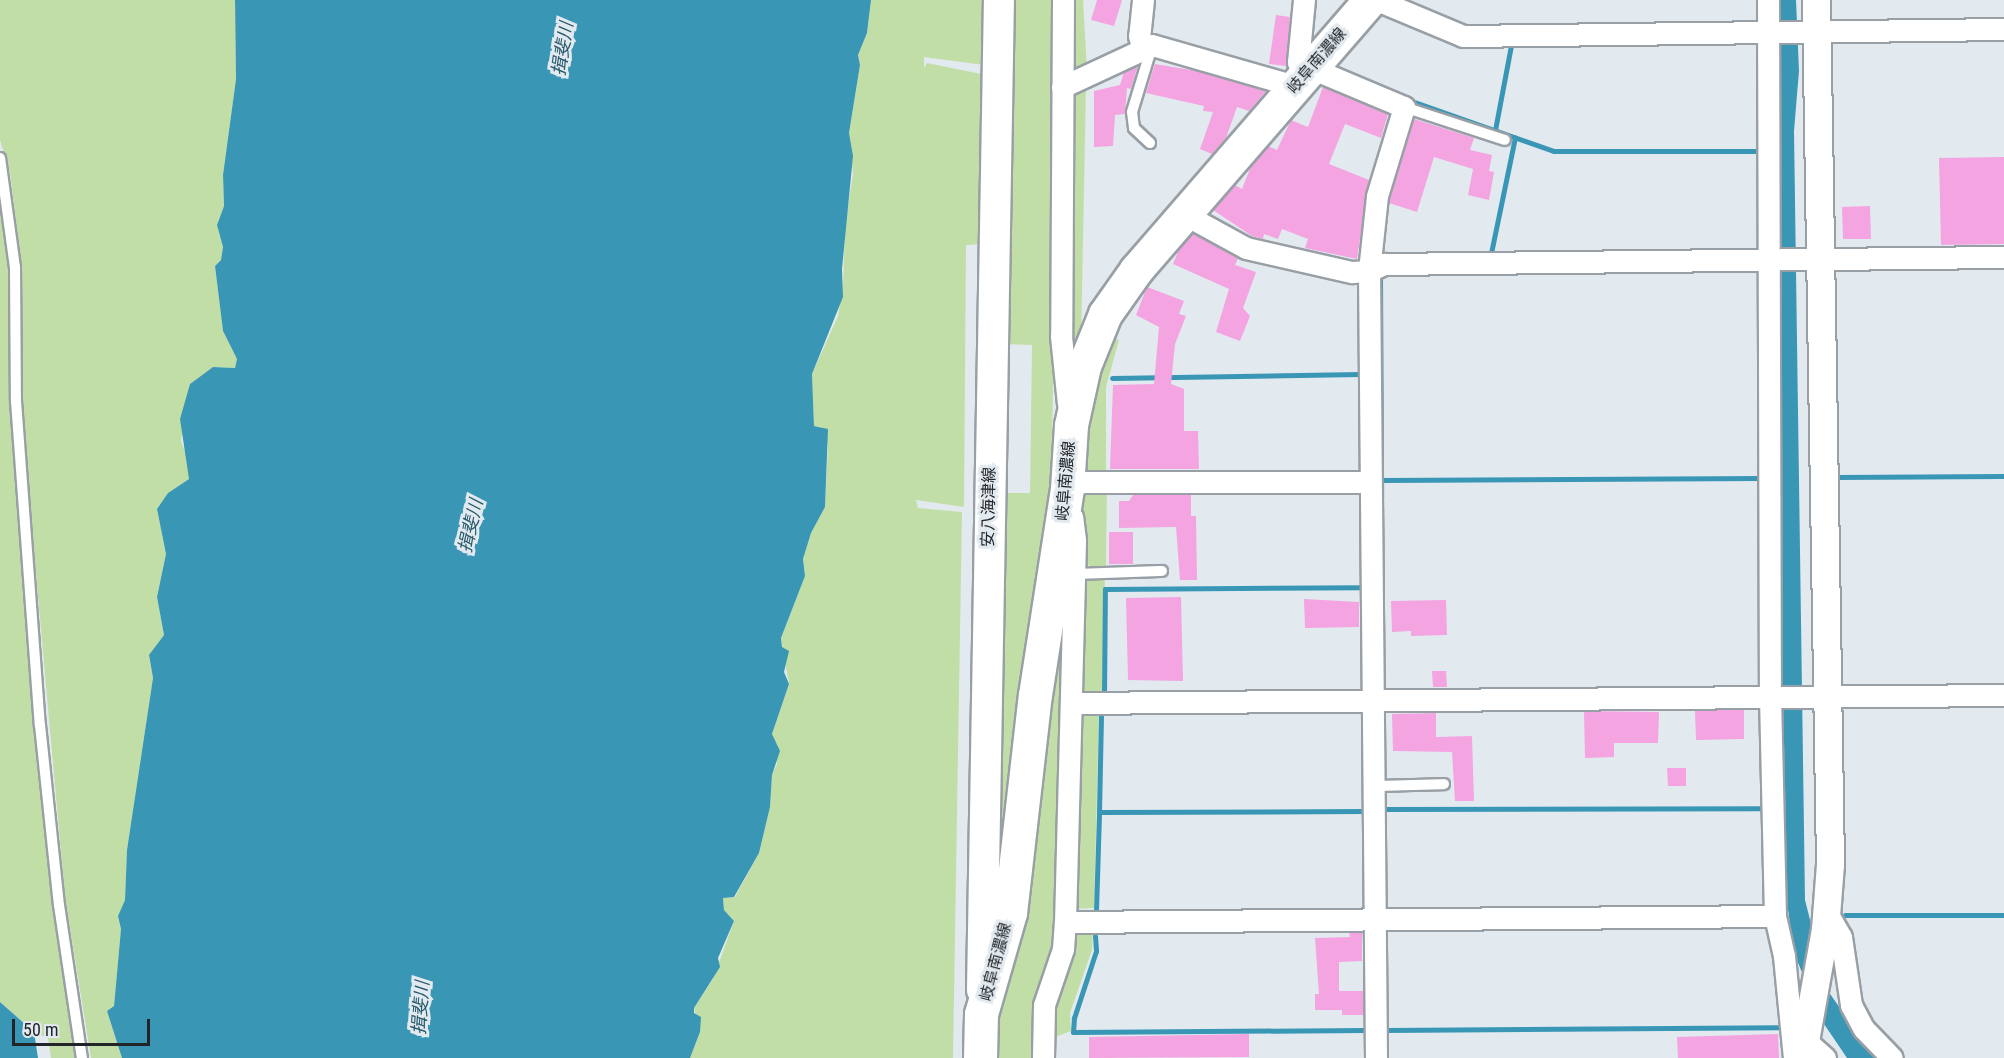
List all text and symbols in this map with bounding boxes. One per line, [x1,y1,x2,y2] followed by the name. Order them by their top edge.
[548,21,578,77] water label: 揖斐川
[1284,25,1350,97] street label: 岐阜南濃線
[1053,440,1079,522] street label: 岐阜南濃線
[979,467,999,547] street label: 安八海津線
[454,497,488,555] water label: 揖斐川
[976,921,1016,1003] street label: 岐阜南濃線
[408,980,434,1036] water label: 揖斐川
[15,1007,153,1045] scale bar
[23,1019,58,1040] text: 50 m

